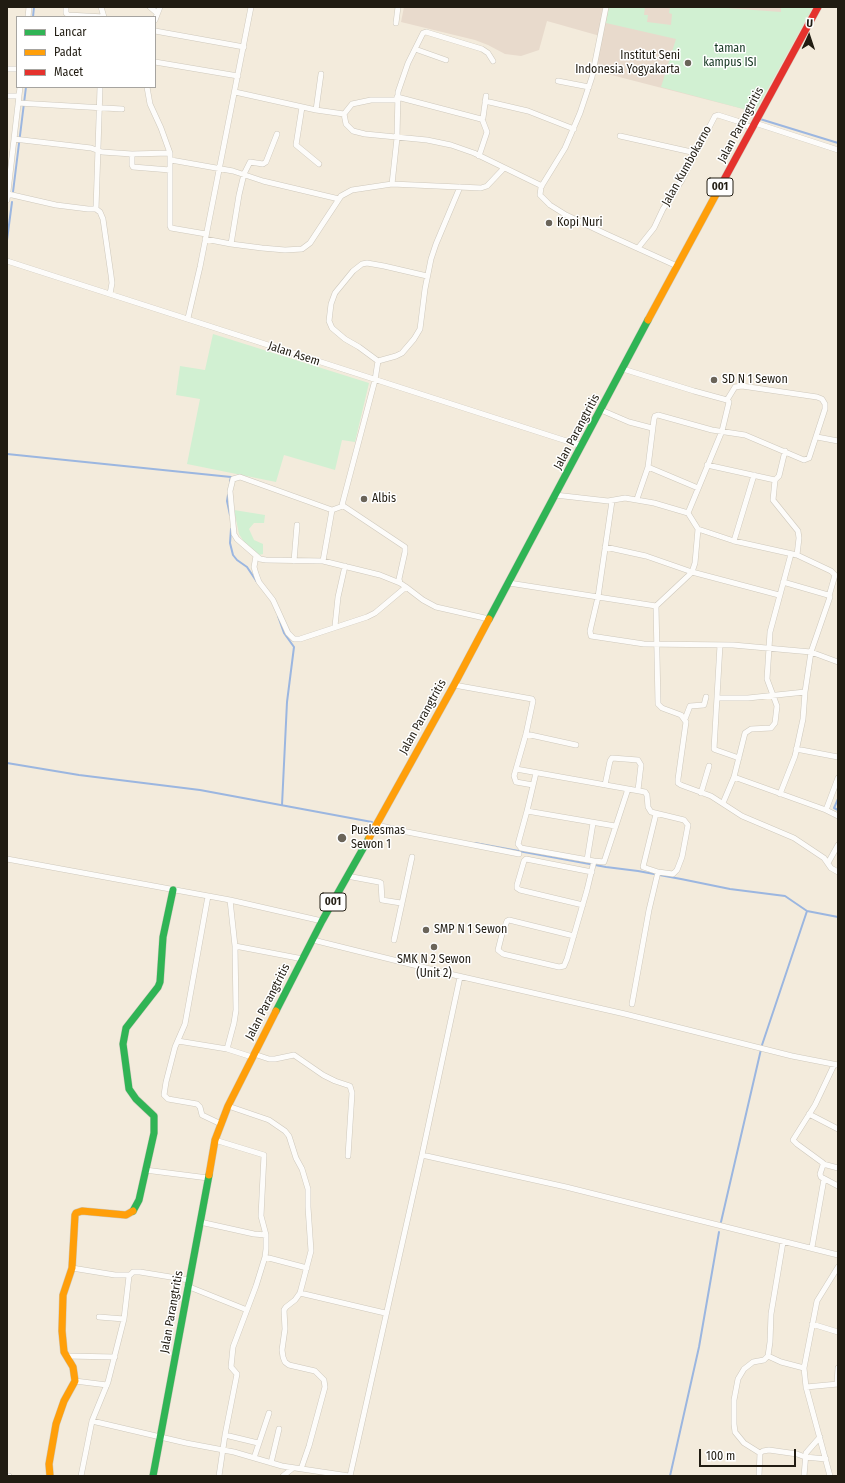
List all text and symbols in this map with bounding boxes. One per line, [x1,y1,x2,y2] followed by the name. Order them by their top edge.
[16,16,156,88] legend
[789,16,829,56] north arrow
[806,17,813,30] text: U
[54,25,87,39] text: Lancar
[703,42,757,70] park label: taman kampus ISI
[54,45,82,59] text: Padat
[575,49,680,77] place label: Institut Seni Indonesia Yogyakarta
[683,58,693,68] marker: Institut Seni Indonesia Yogyakarta
[54,65,83,79] text: Macet
[715,85,767,165] street label: Jalan Parangtritis
[659,123,715,209] street label: Jalan Kumbokarno
[707,178,733,196] road number: 001
[557,216,602,230] place label: Kopi Nuri
[544,218,554,228] marker: Kopi Nuri
[266,339,322,369] street label: Jalan Asem
[722,373,788,387] place label: SD N 1 Sewon
[709,375,719,385] marker: SD N 1 Sewon
[551,392,603,472] street label: Jalan Parangtritis
[372,492,396,506] place label: Albis
[359,494,369,504] marker: Albis
[396,677,450,757] street label: Jalan Parangtritis
[351,824,405,852] place label: Puskesmas Sewon 1
[336,832,348,844] marker: Puskesmas Sewon 1
[320,893,346,911] road number: 001
[434,923,507,937] place label: SMP N 1 Sewon
[421,925,431,935] marker: SMP N 1 Sewon
[429,942,439,952] marker: SMK N 2 Sewon (Unit 2)
[397,953,471,981] place label: SMK N 2 Sewon (Unit 2)
[243,962,293,1042] street label: Jalan Parangtritis
[158,1270,186,1354] street label: Jalan Parangtritis
[701,1441,798,1467] scale bar
[706,1449,735,1463] text: 100 m

